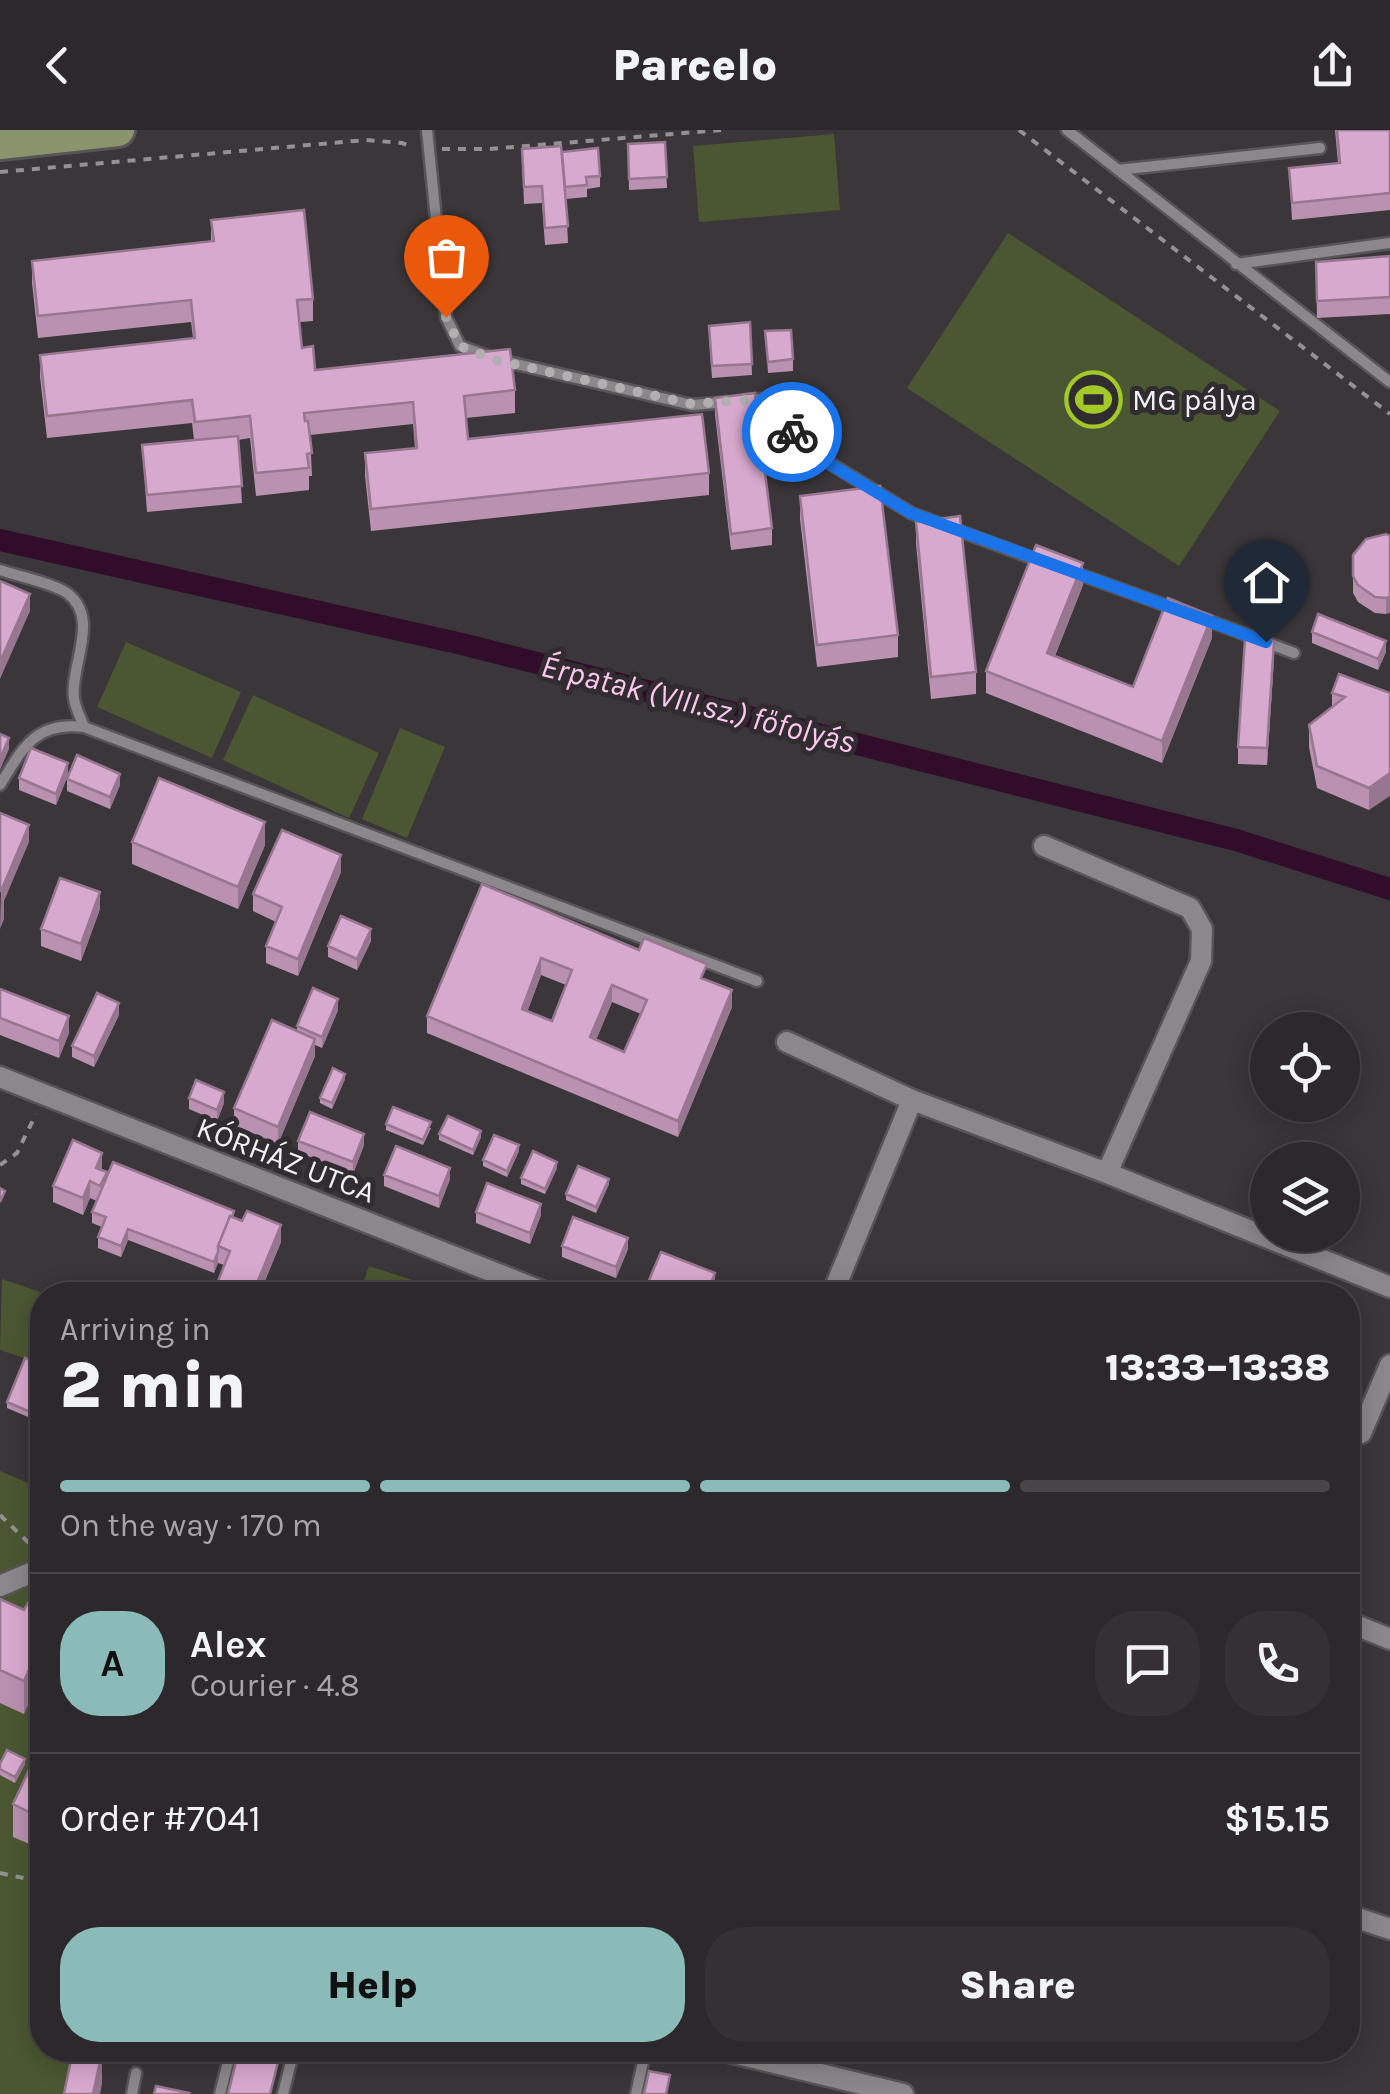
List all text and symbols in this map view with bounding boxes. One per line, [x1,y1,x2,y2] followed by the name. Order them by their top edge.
[30,38,85,93] icon: back
[1305,38,1360,93] icon: share
[613,39,777,91] text: Parcelo
[404,215,489,318] pin
[419,230,474,285] icon: bag
[1063,370,1123,430] sports icon: MG pálya
[742,382,842,482] courier
[1132,382,1257,418] place label: MG pálya
[765,405,820,460] icon: bike
[1224,540,1309,643] pin
[1239,555,1294,610] icon: home
[537,646,859,761] water label: Érpatak (VIII.sz.) főfolyás
[1250,1012,1360,1252] map controls
[1250,1012,1360,1122] button: locate
[192,1109,380,1211] street label: KÓRHÁZ UTCA
[1250,1142,1360,1252] button: layers
[60,1311,211,1348] text: Arriving in
[1105,1345,1330,1390] text: 13:33–13:38
[60,1347,246,1423] text: 2 min
[60,1507,322,1544] text: On the way · 170 m
[1095,1611,1200,1716] button: chat
[1225,1611,1330,1716] button: phone
[190,1622,267,1667] text: Alex
[101,1641,124,1686] text: A
[190,1667,360,1704] text: Courier · 4.8
[60,1796,261,1841] text: Order #7041
[1224,1796,1330,1841] text: $15.15
[60,1927,685,2042] button: Help
[705,1927,1330,2042] button: Share

